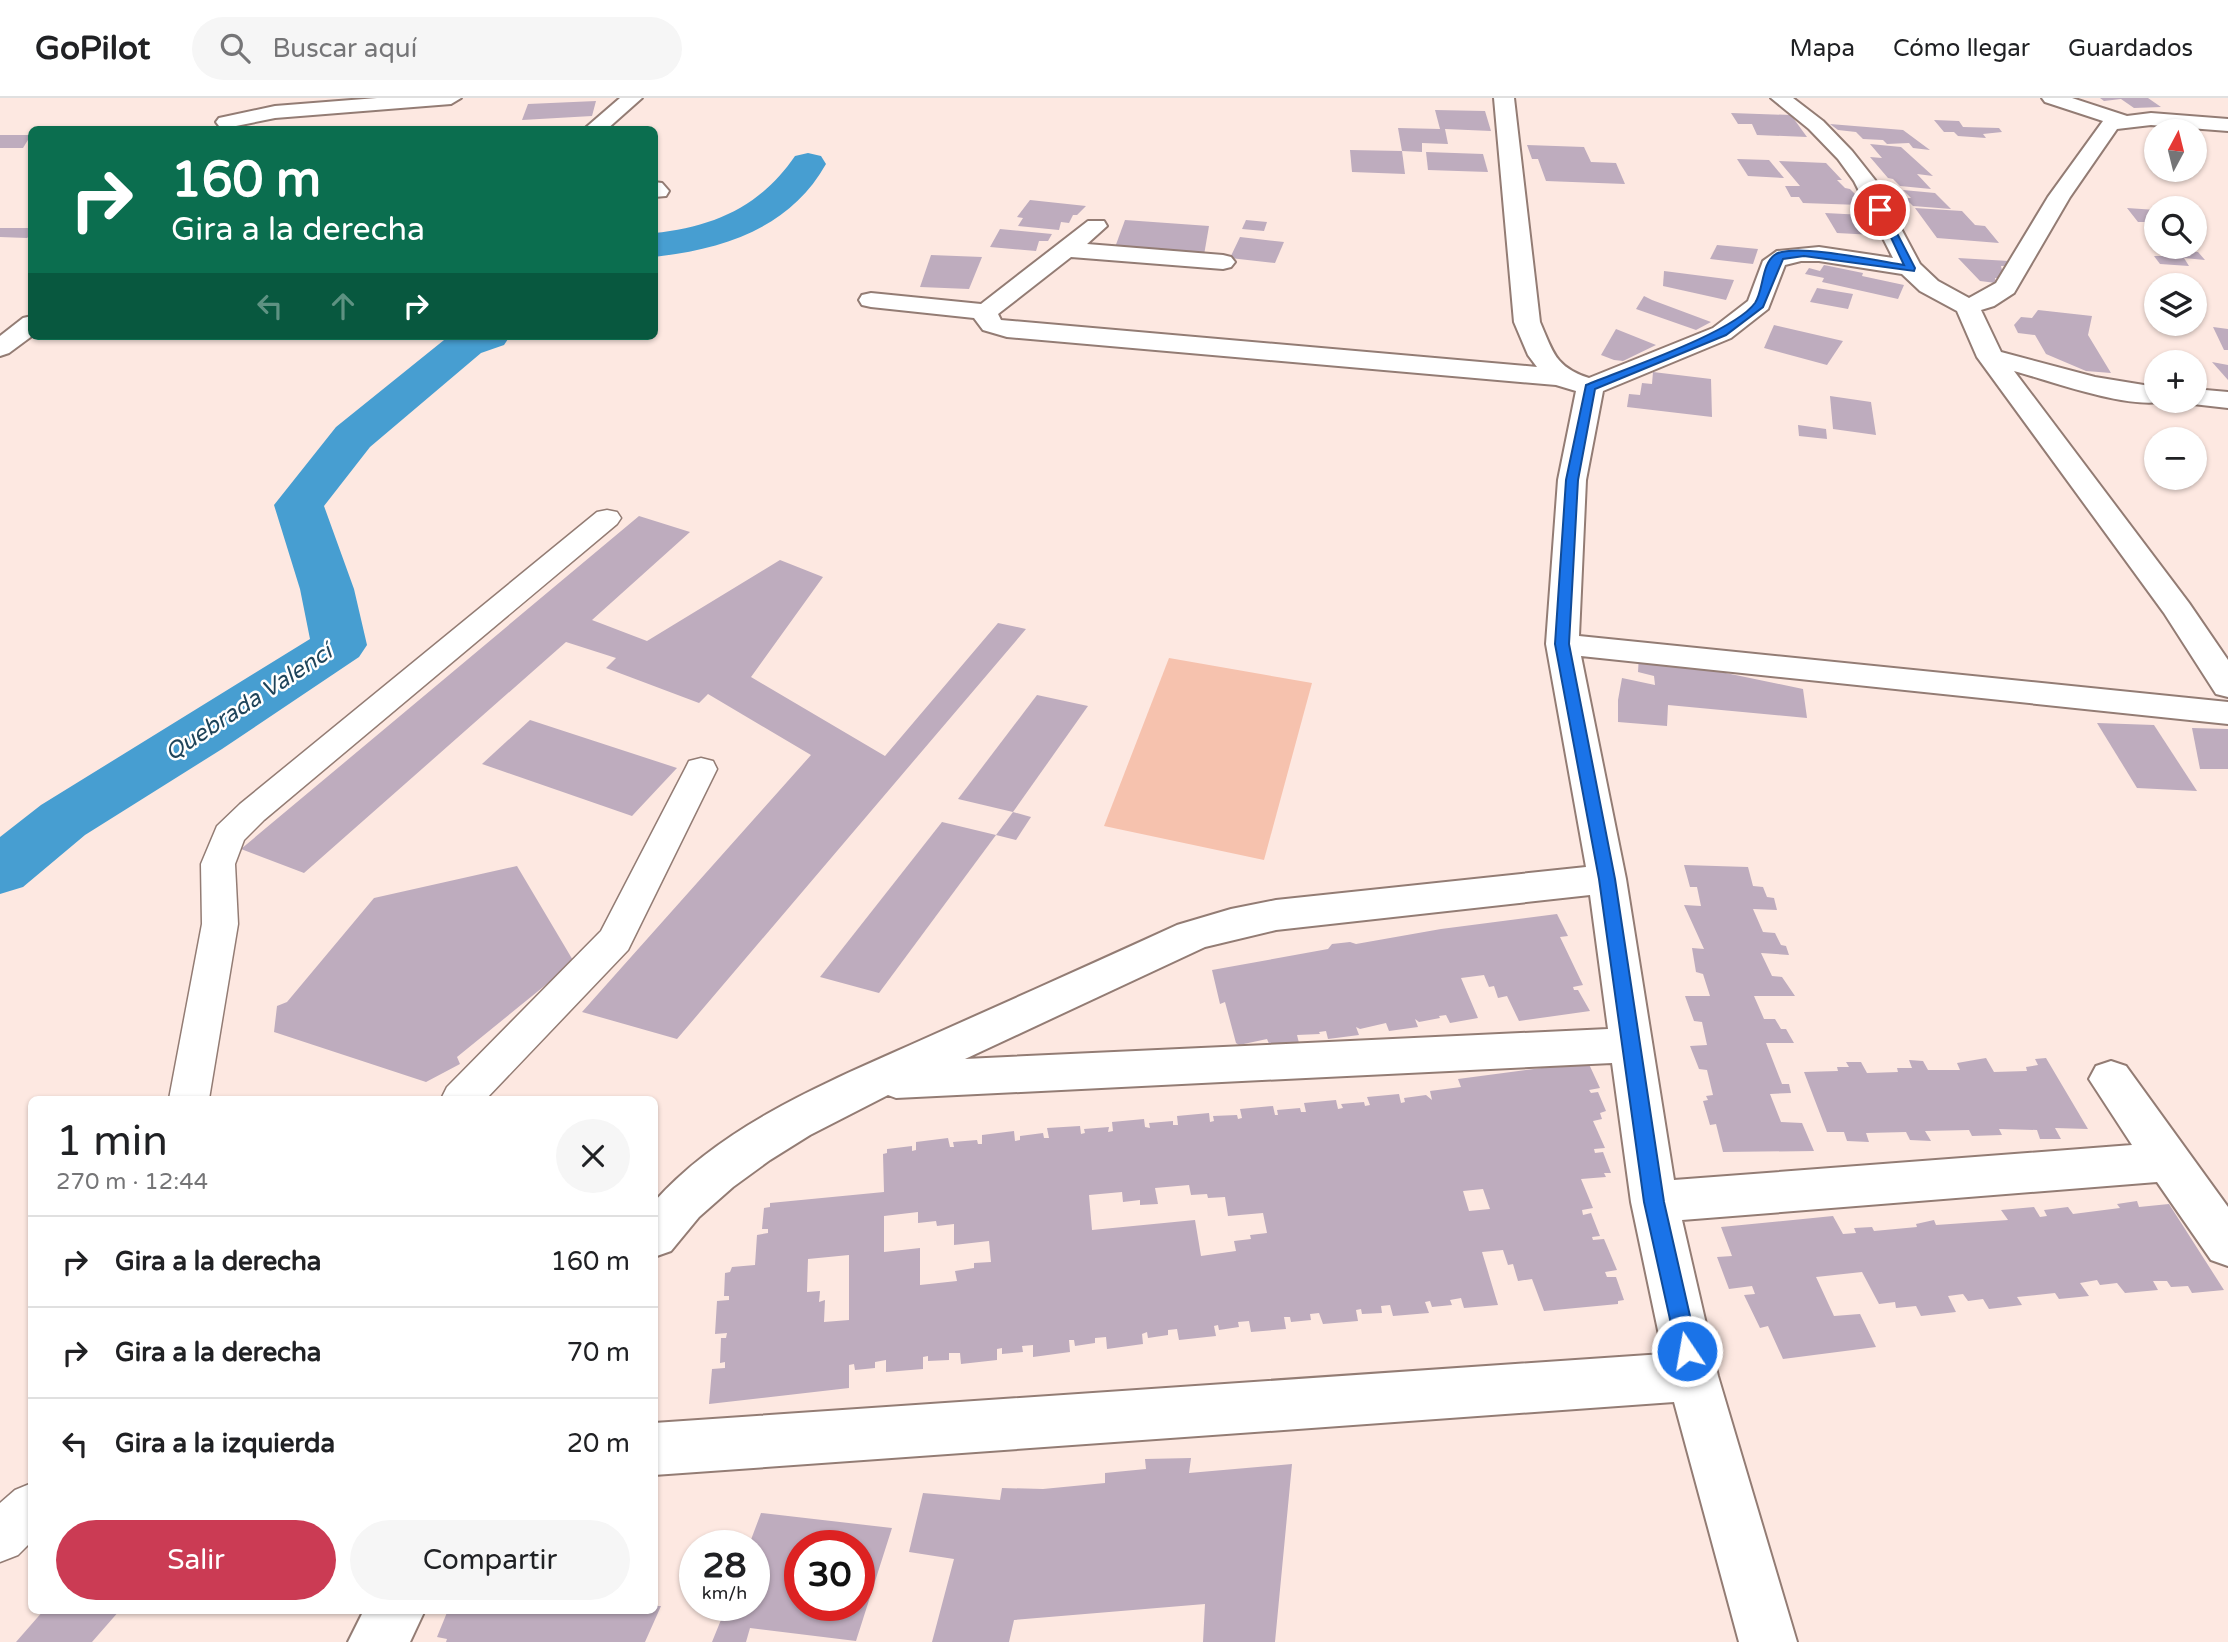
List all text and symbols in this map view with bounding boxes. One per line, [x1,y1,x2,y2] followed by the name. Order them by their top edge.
[192,17,682,80] search box
[35,29,150,68] text: GoPilot
[216,29,254,67] icon: search
[272,33,417,64] text: Buscar aquí
[1790,34,1855,63] text: Mapa
[1893,34,2030,63] text: Cómo llegar
[2068,34,2193,63] text: Guardados
[2144,119,2207,182] north arrow
[2144,119,2207,490] map controls
[171,151,321,210] text: 160 m
[56,154,147,245] icon: right
[1850,180,1910,240] pin
[1861,191,1899,229] icon: arrive
[2144,196,2207,259] button: search
[171,211,425,249] text: Gira a la derecha
[2144,273,2207,336] button: layers
[251,287,289,325] icon: left
[324,287,362,325] icon: ahead
[397,287,435,325] icon: right
[2144,350,2207,413] button: +
[2144,427,2207,490] button: −
[160,636,341,767] water label: Quebrada Valencí
[56,1116,168,1167] text: 1 min
[556,1119,630,1193] button: close
[56,1168,208,1196] text: 270 m · 12:44
[56,1243,94,1281] icon: right
[115,1246,321,1277] text: Gira a la derecha
[550,1246,630,1277] text: 160 m
[1650,1314,1724,1388] position arrow
[56,1334,94,1372] icon: right
[115,1337,321,1368] text: Gira a la derecha
[567,1337,630,1368] text: 70 m
[56,1425,94,1463] icon: left
[115,1428,335,1459] text: Gira a la izquierda
[567,1428,630,1459] text: 20 m
[56,1520,336,1600] button: Salir
[350,1520,630,1600] button: Compartir
[784,1530,875,1621] speed limit sign: 30
[703,1545,746,1587] text: 28
[702,1582,747,1604] text: km/h

